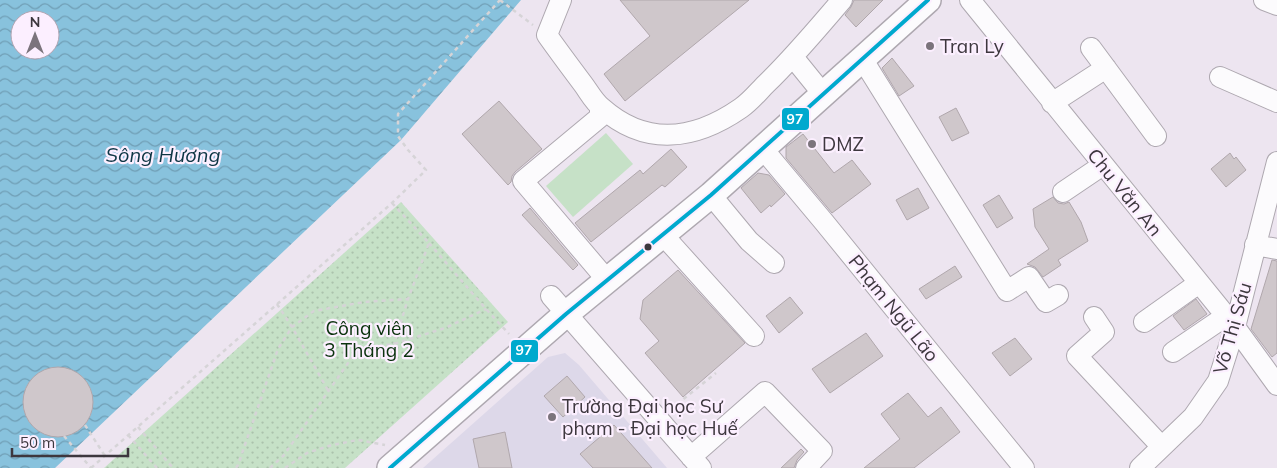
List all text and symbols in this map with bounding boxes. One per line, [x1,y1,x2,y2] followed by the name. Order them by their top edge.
[10,10,60,60] north arrow
[30,13,40,31] text: N
[940,34,1004,58] place label: Tran Ly
[924,40,936,52] marker: Tran Ly
[781,107,810,131] line badge: 97
[787,110,803,128] text: 97
[822,132,864,156] place label: DMZ
[806,138,818,150] marker: DMZ
[106,142,220,167] water label: Sông Hương
[1082,143,1168,241] street label: Chu Văn An
[643,242,653,252] unlabelled marker
[844,250,944,366] street label: Phạm Ngũ Lão
[1207,279,1257,377] street label: Võ Thị Sáu
[324,316,414,362] park label: Công viên 3 Tháng 2
[510,339,539,363] line badge: 97
[516,341,532,359] text: 97
[562,394,739,440] place label: Trường Đại học Sư phạm - Đại học Huế
[546,411,558,423] marker: Trường Đại học Sư phạm - Đại học Huế
[12,426,129,458] scale bar
[20,433,55,452] text: 50 m

